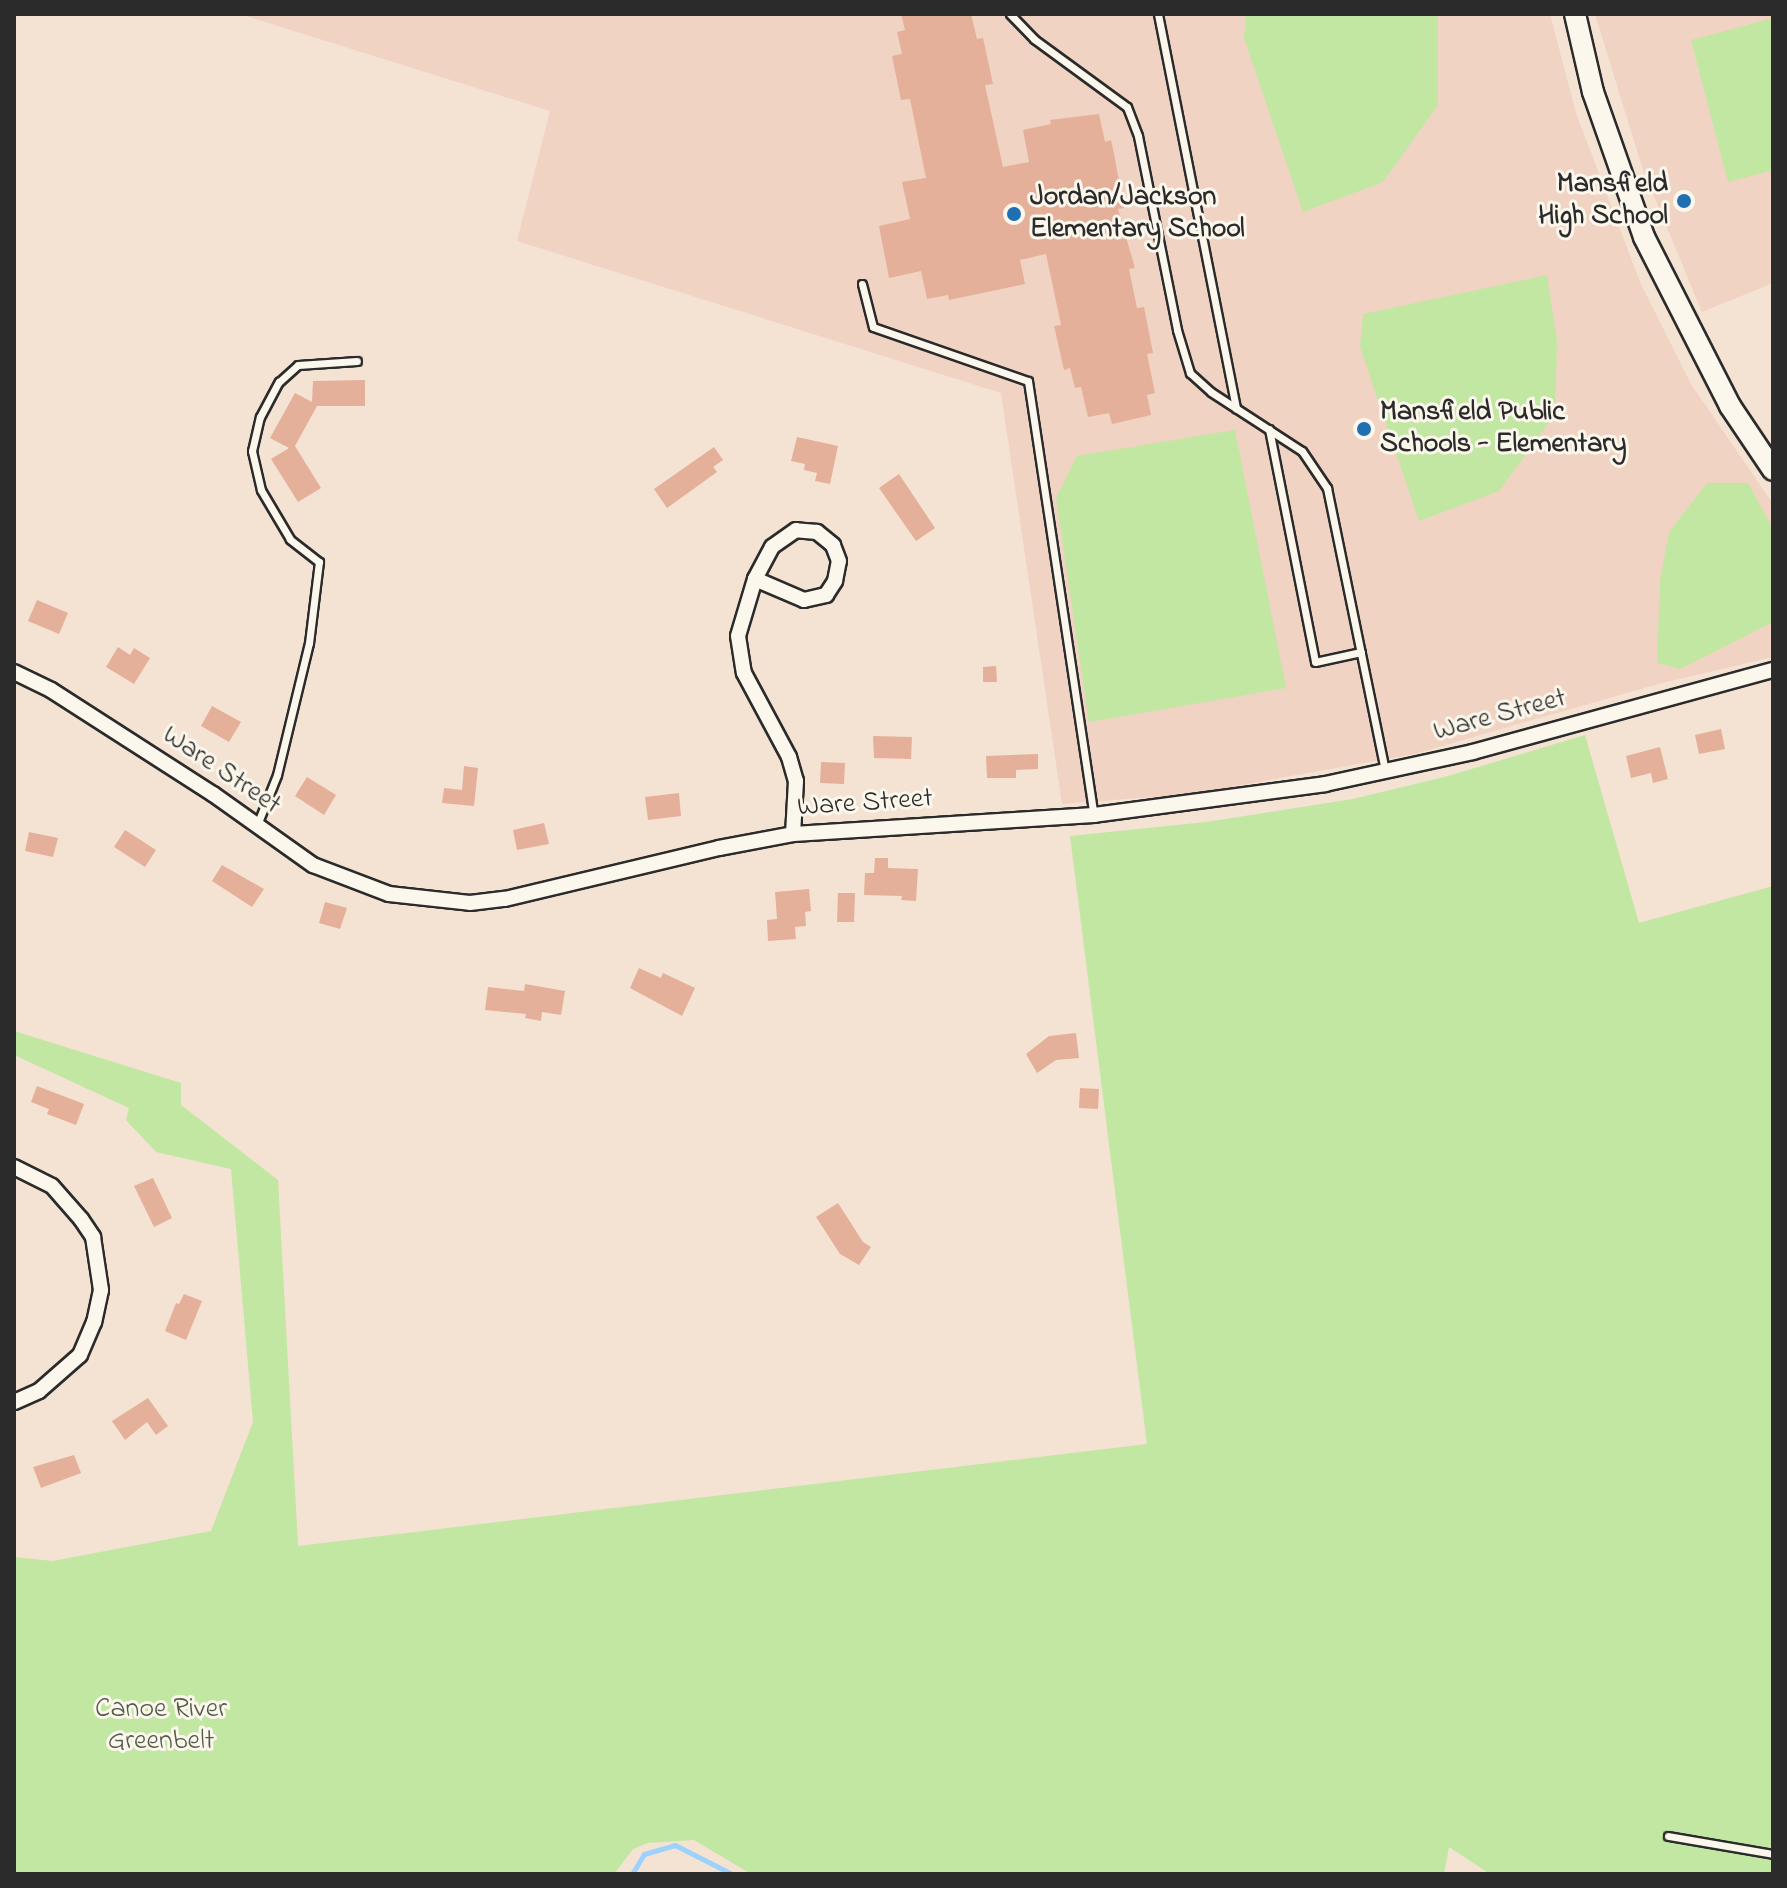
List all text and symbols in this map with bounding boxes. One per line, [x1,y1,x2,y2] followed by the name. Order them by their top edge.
[1538,168,1668,234] place label: Mansfield High School
[1030,181,1245,247] place label: Jordan/Jackson Elementary School
[1675,192,1693,210] marker: Mansfield High School
[1005,205,1023,223] marker: Jordan/Jackson Elementary School
[1380,396,1627,462] place label: Mansfield Public Schools - Elementary
[1355,420,1373,438] marker: Mansfield Public Schools - Elementary
[1430,682,1570,750] street label: Ware Street
[155,719,287,823] street label: Ware Street
[796,783,934,825] street label: Ware Street
[95,1693,227,1759] park label: Canoe River Greenbelt

